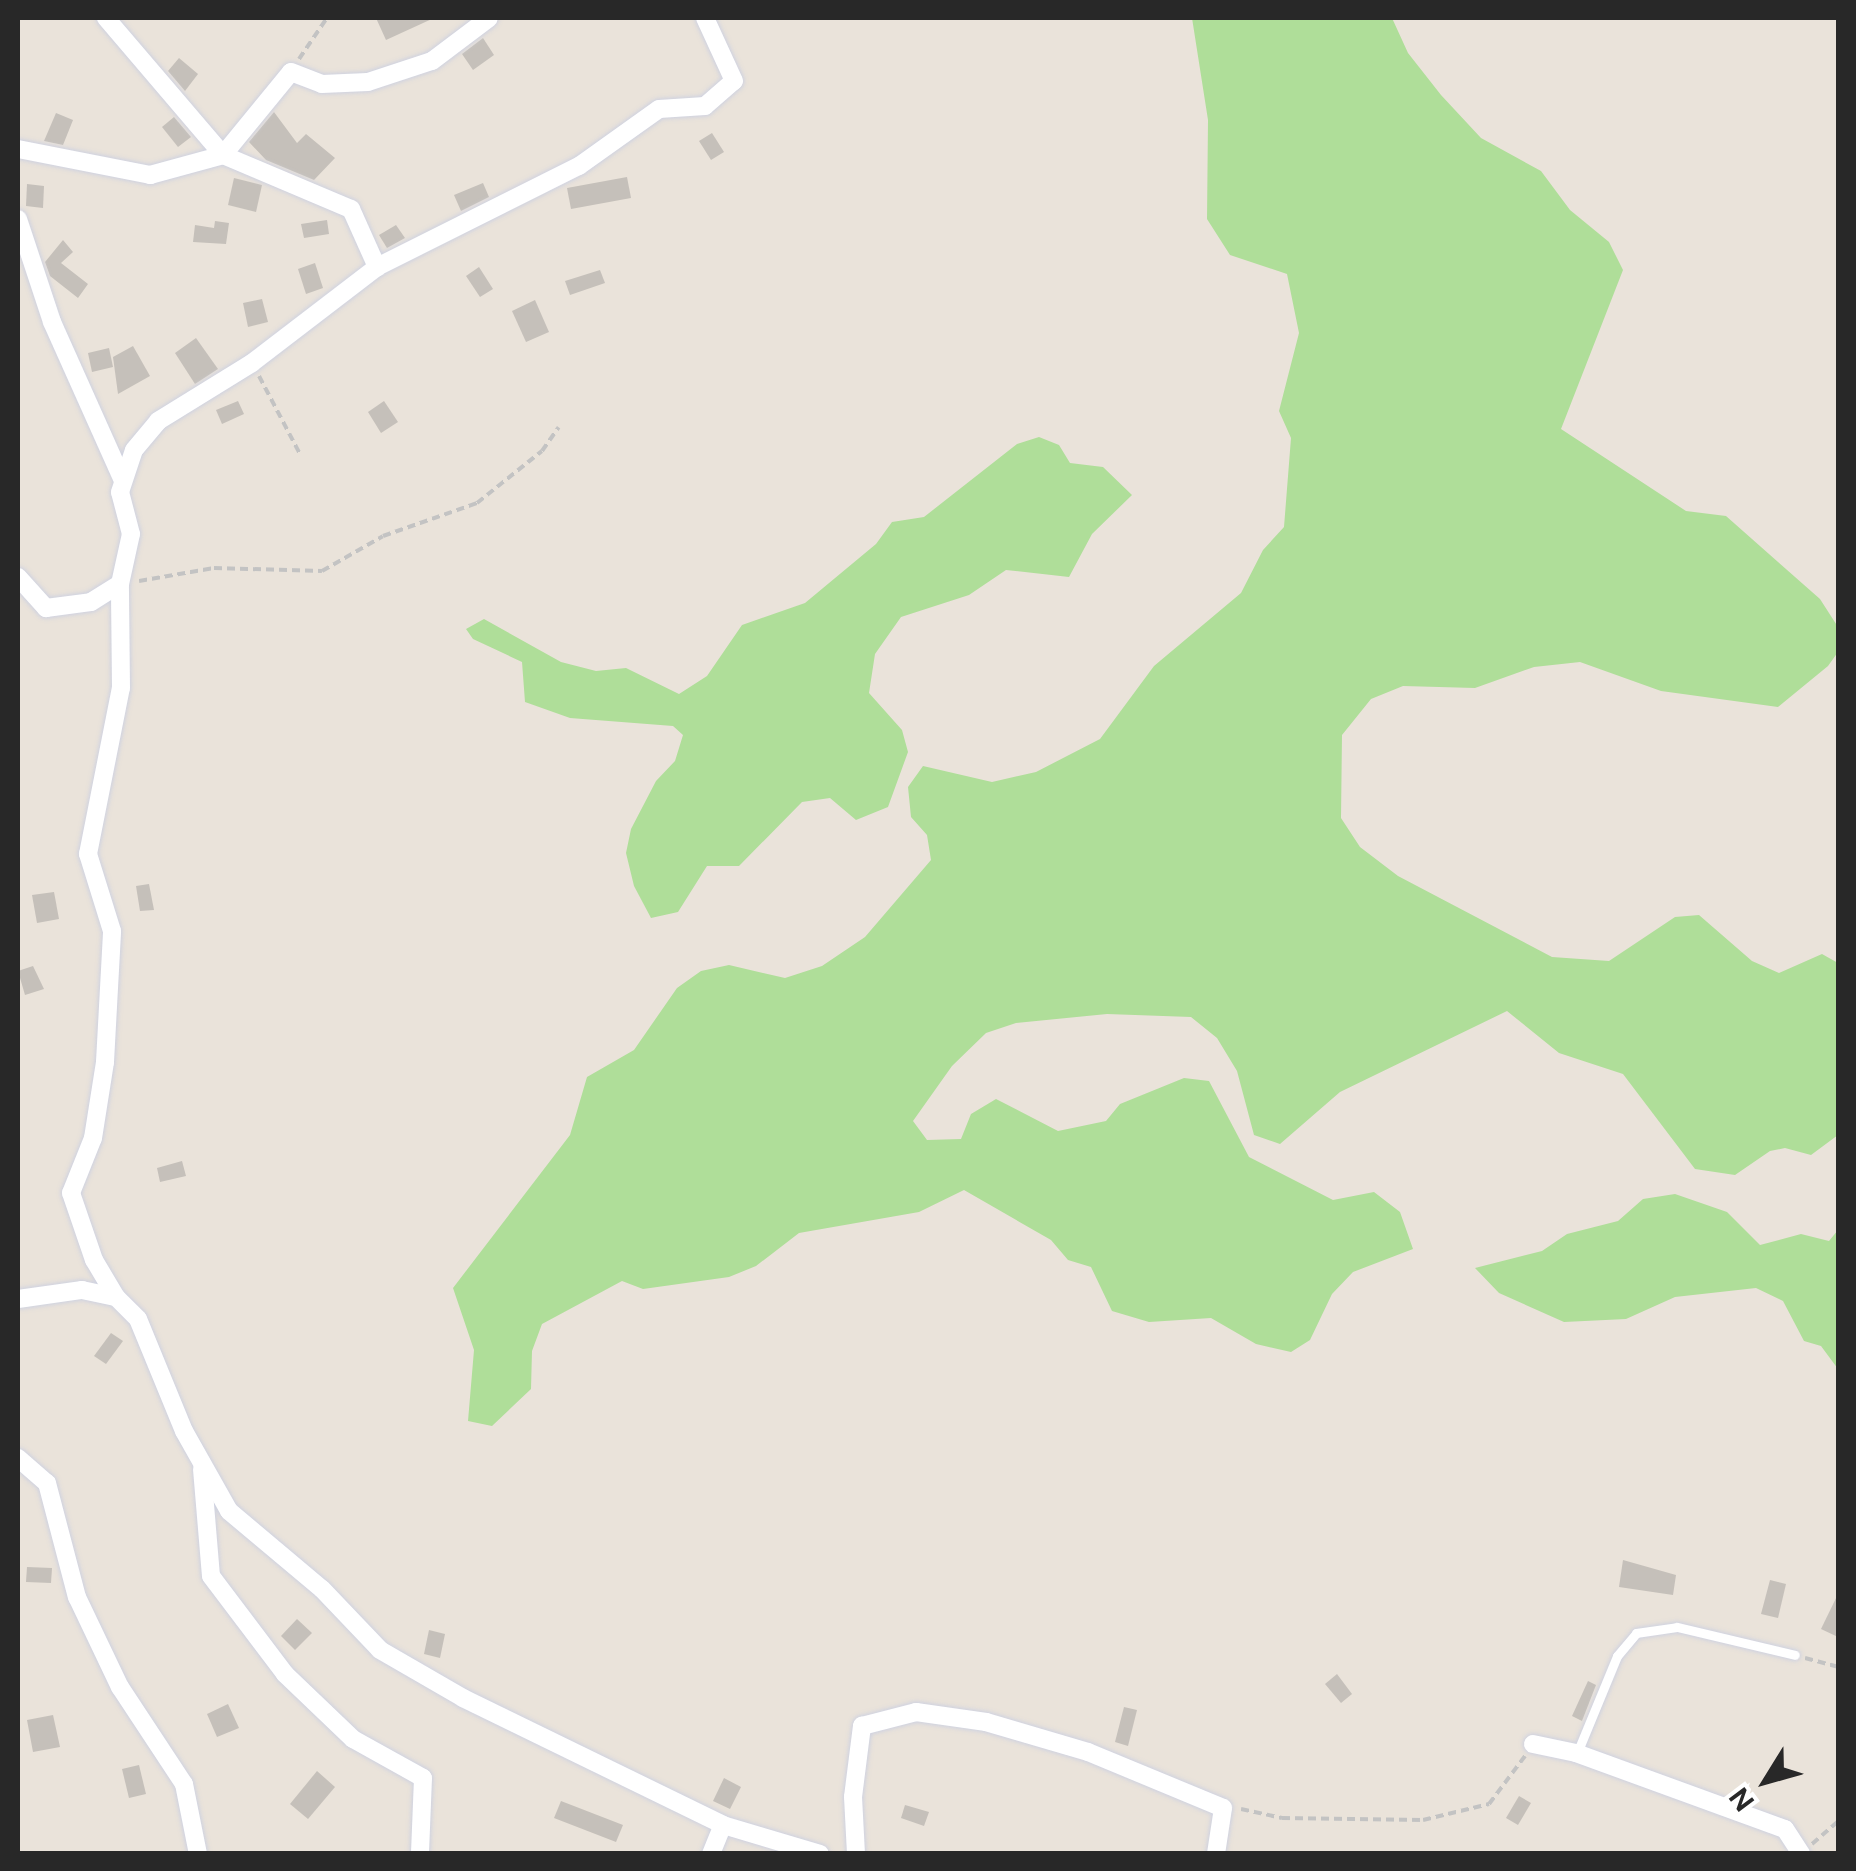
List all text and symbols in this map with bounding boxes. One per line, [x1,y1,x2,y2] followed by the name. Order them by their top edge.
[1716,1731,1816,1831] north arrow
[1721,1780,1763,1819] text: N

